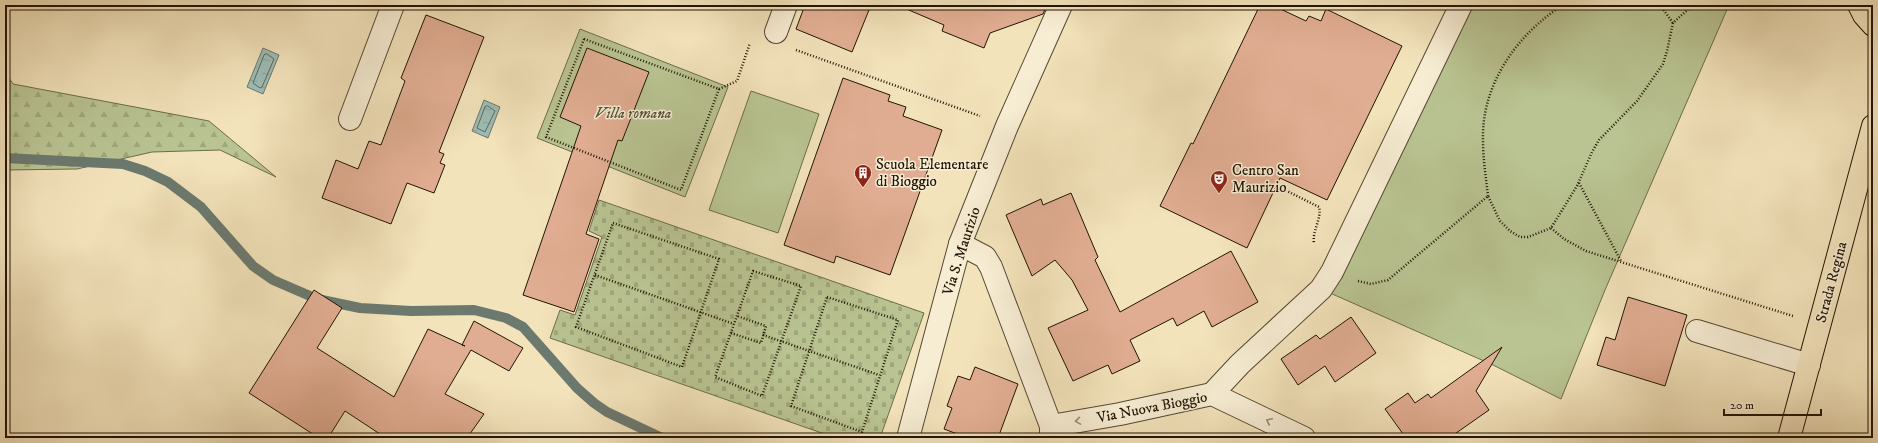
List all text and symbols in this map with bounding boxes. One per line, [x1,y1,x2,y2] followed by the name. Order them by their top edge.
[595,104,671,123] park label: Villa romana
[876,155,988,191] place label: Scuola Elementare di Bioggio
[1232,161,1299,197] place label: Centro San Maurizio
[853,163,873,188] building icon: Scuola Elementare di Bioggio
[1209,169,1229,194] theatre icon: Centro San Maurizio
[938,205,985,299] street label: Via S. Maurizio
[1812,239,1852,325] street label: Strada Regina
[1094,387,1209,428] street label: Via Nuova Bioggio
[1724,391,1821,417] scale bar
[1730,398,1754,413] text: 20 m
[1075,416,1081,425] one-way arrow
[1265,418,1273,426] one-way arrow

